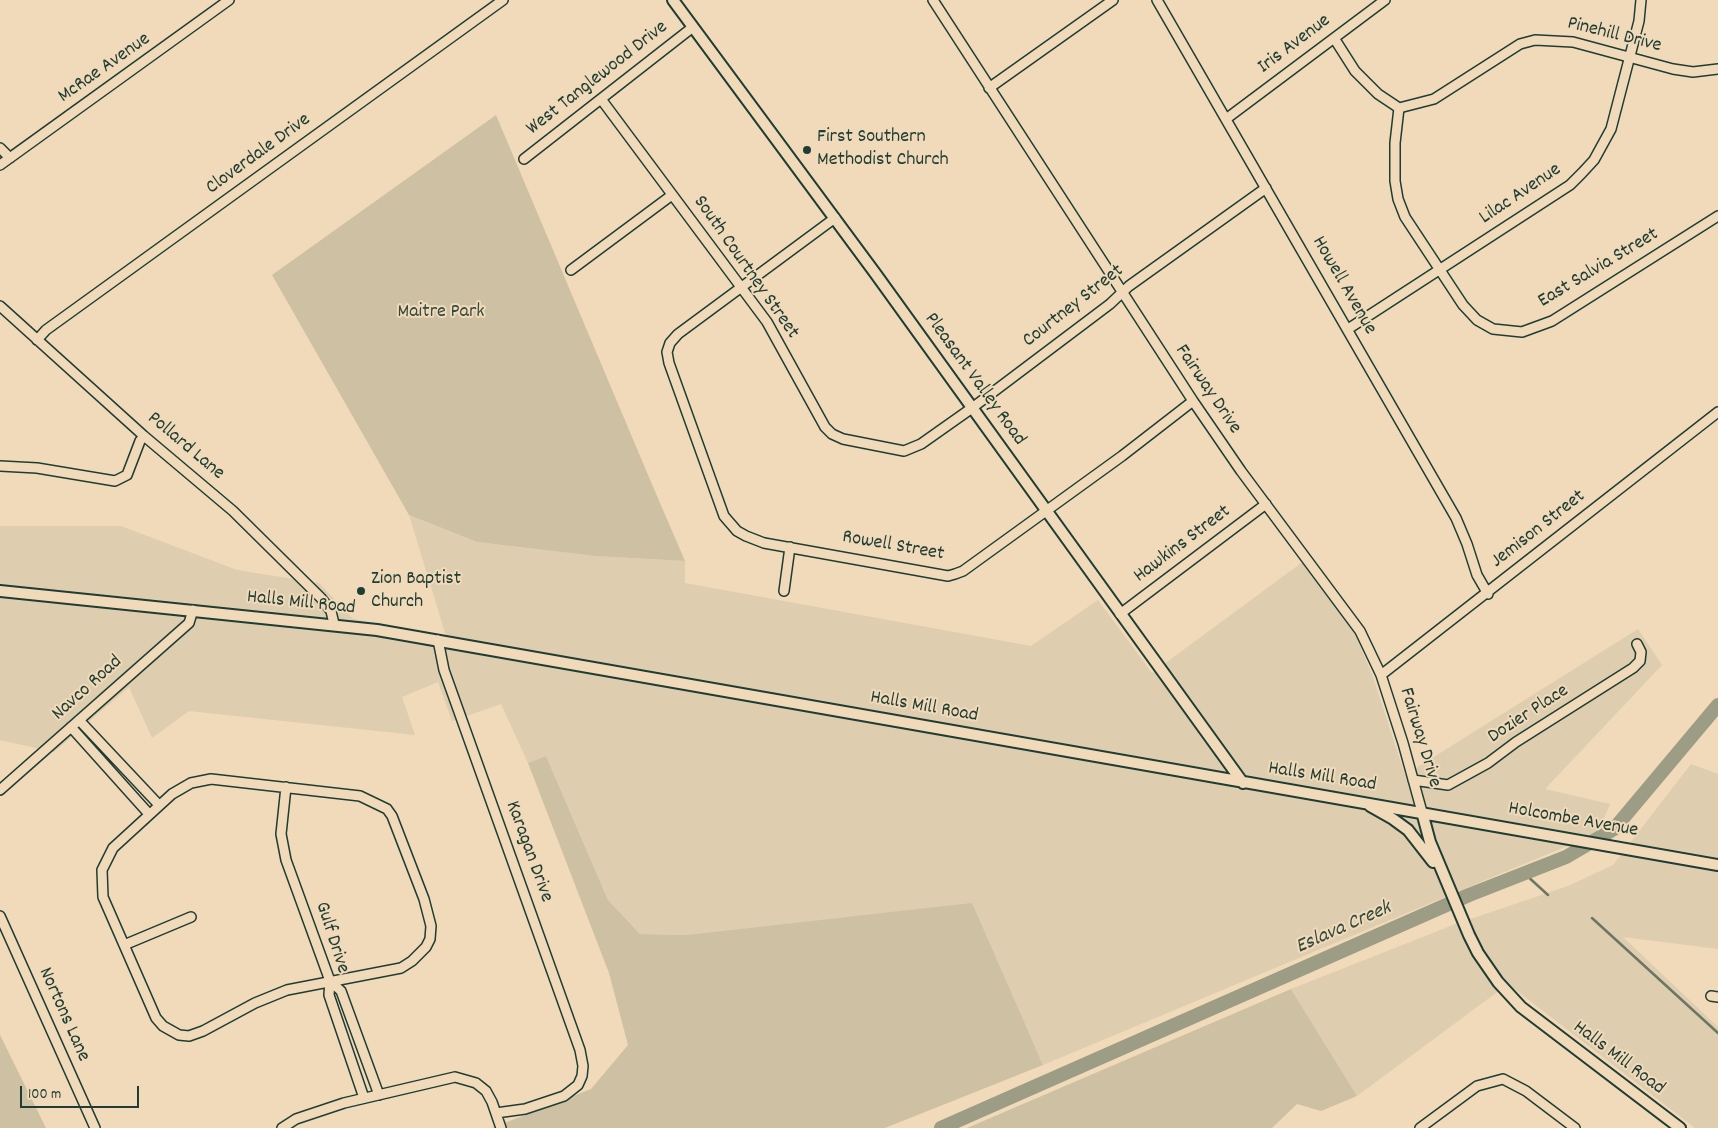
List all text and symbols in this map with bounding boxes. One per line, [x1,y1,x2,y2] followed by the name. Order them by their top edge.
[1254,10,1336,80] street label: Iris Avenue
[1564,13,1664,59] street label: Pinehill Drive
[523,16,673,142] street label: West Tanglewood Drive
[54,28,156,110] street label: McRae Avenue
[202,109,316,201] street label: Cloverdale Drive
[817,126,949,173] place label: First Southern Methodist Church
[801,144,813,156] marker: First Southern Methodist Church
[1476,159,1566,231] street label: Lilac Avenue
[687,192,803,344] street label: South Courtney Street
[1534,224,1664,314] street label: East Salvia Street
[1305,233,1381,339] street label: Howell Avenue
[1019,260,1129,354] street label: Courtney Street
[397,301,485,325] park label: Maitre Park
[918,309,1030,451] street label: Pleasant Valley Road
[1168,341,1246,439] street label: Fairway Drive
[141,408,229,486] street label: Pollard Lane
[1487,486,1591,574] street label: Jemison Street
[1130,501,1236,589] street label: Hawkins Street
[840,526,946,568] street label: Rowell Street
[371,568,461,615] place label: Zion Baptist Church
[355,585,367,597] marker: Zion Baptist Church
[246,586,356,622] street label: Halls Mill Road
[48,651,128,727] street label: Navco Road
[1484,680,1574,750] street label: Dozier Place
[1392,685,1446,791] street label: Fairway Drive
[868,687,980,729] street label: Halls Mill Road
[1266,758,1378,798] street label: Halls Mill Road
[499,798,557,906] street label: Karagan Drive
[1506,798,1640,844] street label: Holcombe Avenue
[1292,897,1396,961] water label: Eslava Creek
[308,899,354,977] street label: Gulf Drive
[32,964,94,1066] street label: Nortons Lane
[1567,1017,1669,1101] street label: Halls Mill Road
[22,1076,141,1108] scale bar
[28,1084,61,1106] text: 100 m

